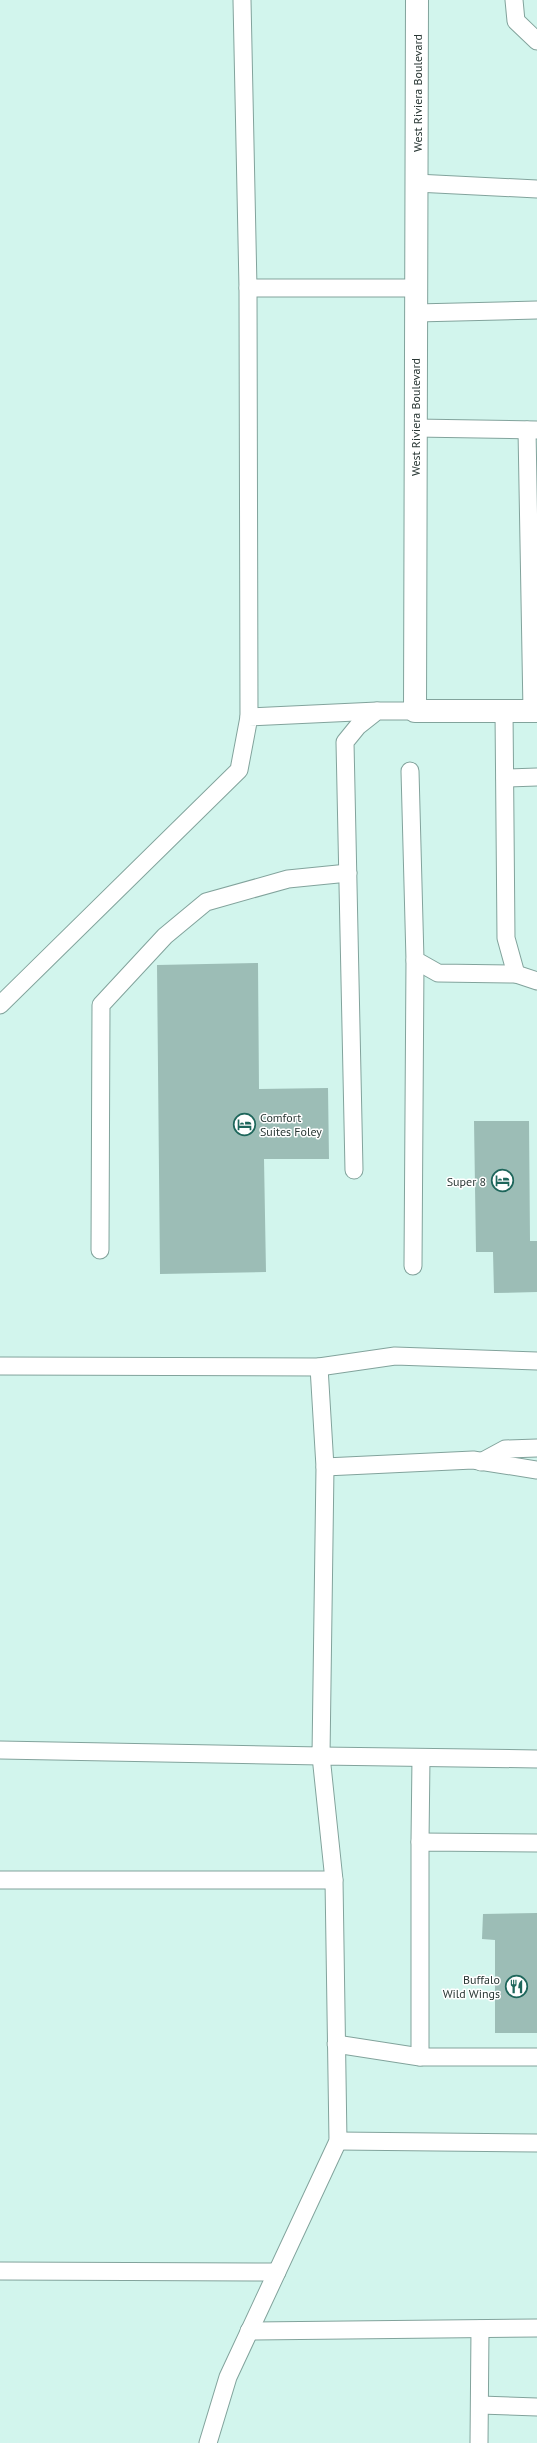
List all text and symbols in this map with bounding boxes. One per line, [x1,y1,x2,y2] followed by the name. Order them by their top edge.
[410,34,425,152] street label: West Riviera Boulevard
[408,358,423,476] street label: West Riviera Boulevard
[260,1110,322,1139] place label: Comfort Suites Foley
[231,1111,257,1137] hotel icon: Comfort Suites Foley
[489,1168,515,1194] hotel icon: Super 8
[447,1174,486,1189] place label: Super 8
[443,1972,500,2001] place label: Buffalo Wild Wings
[503,1973,529,1999] restaurant icon: Buffalo Wild Wings

